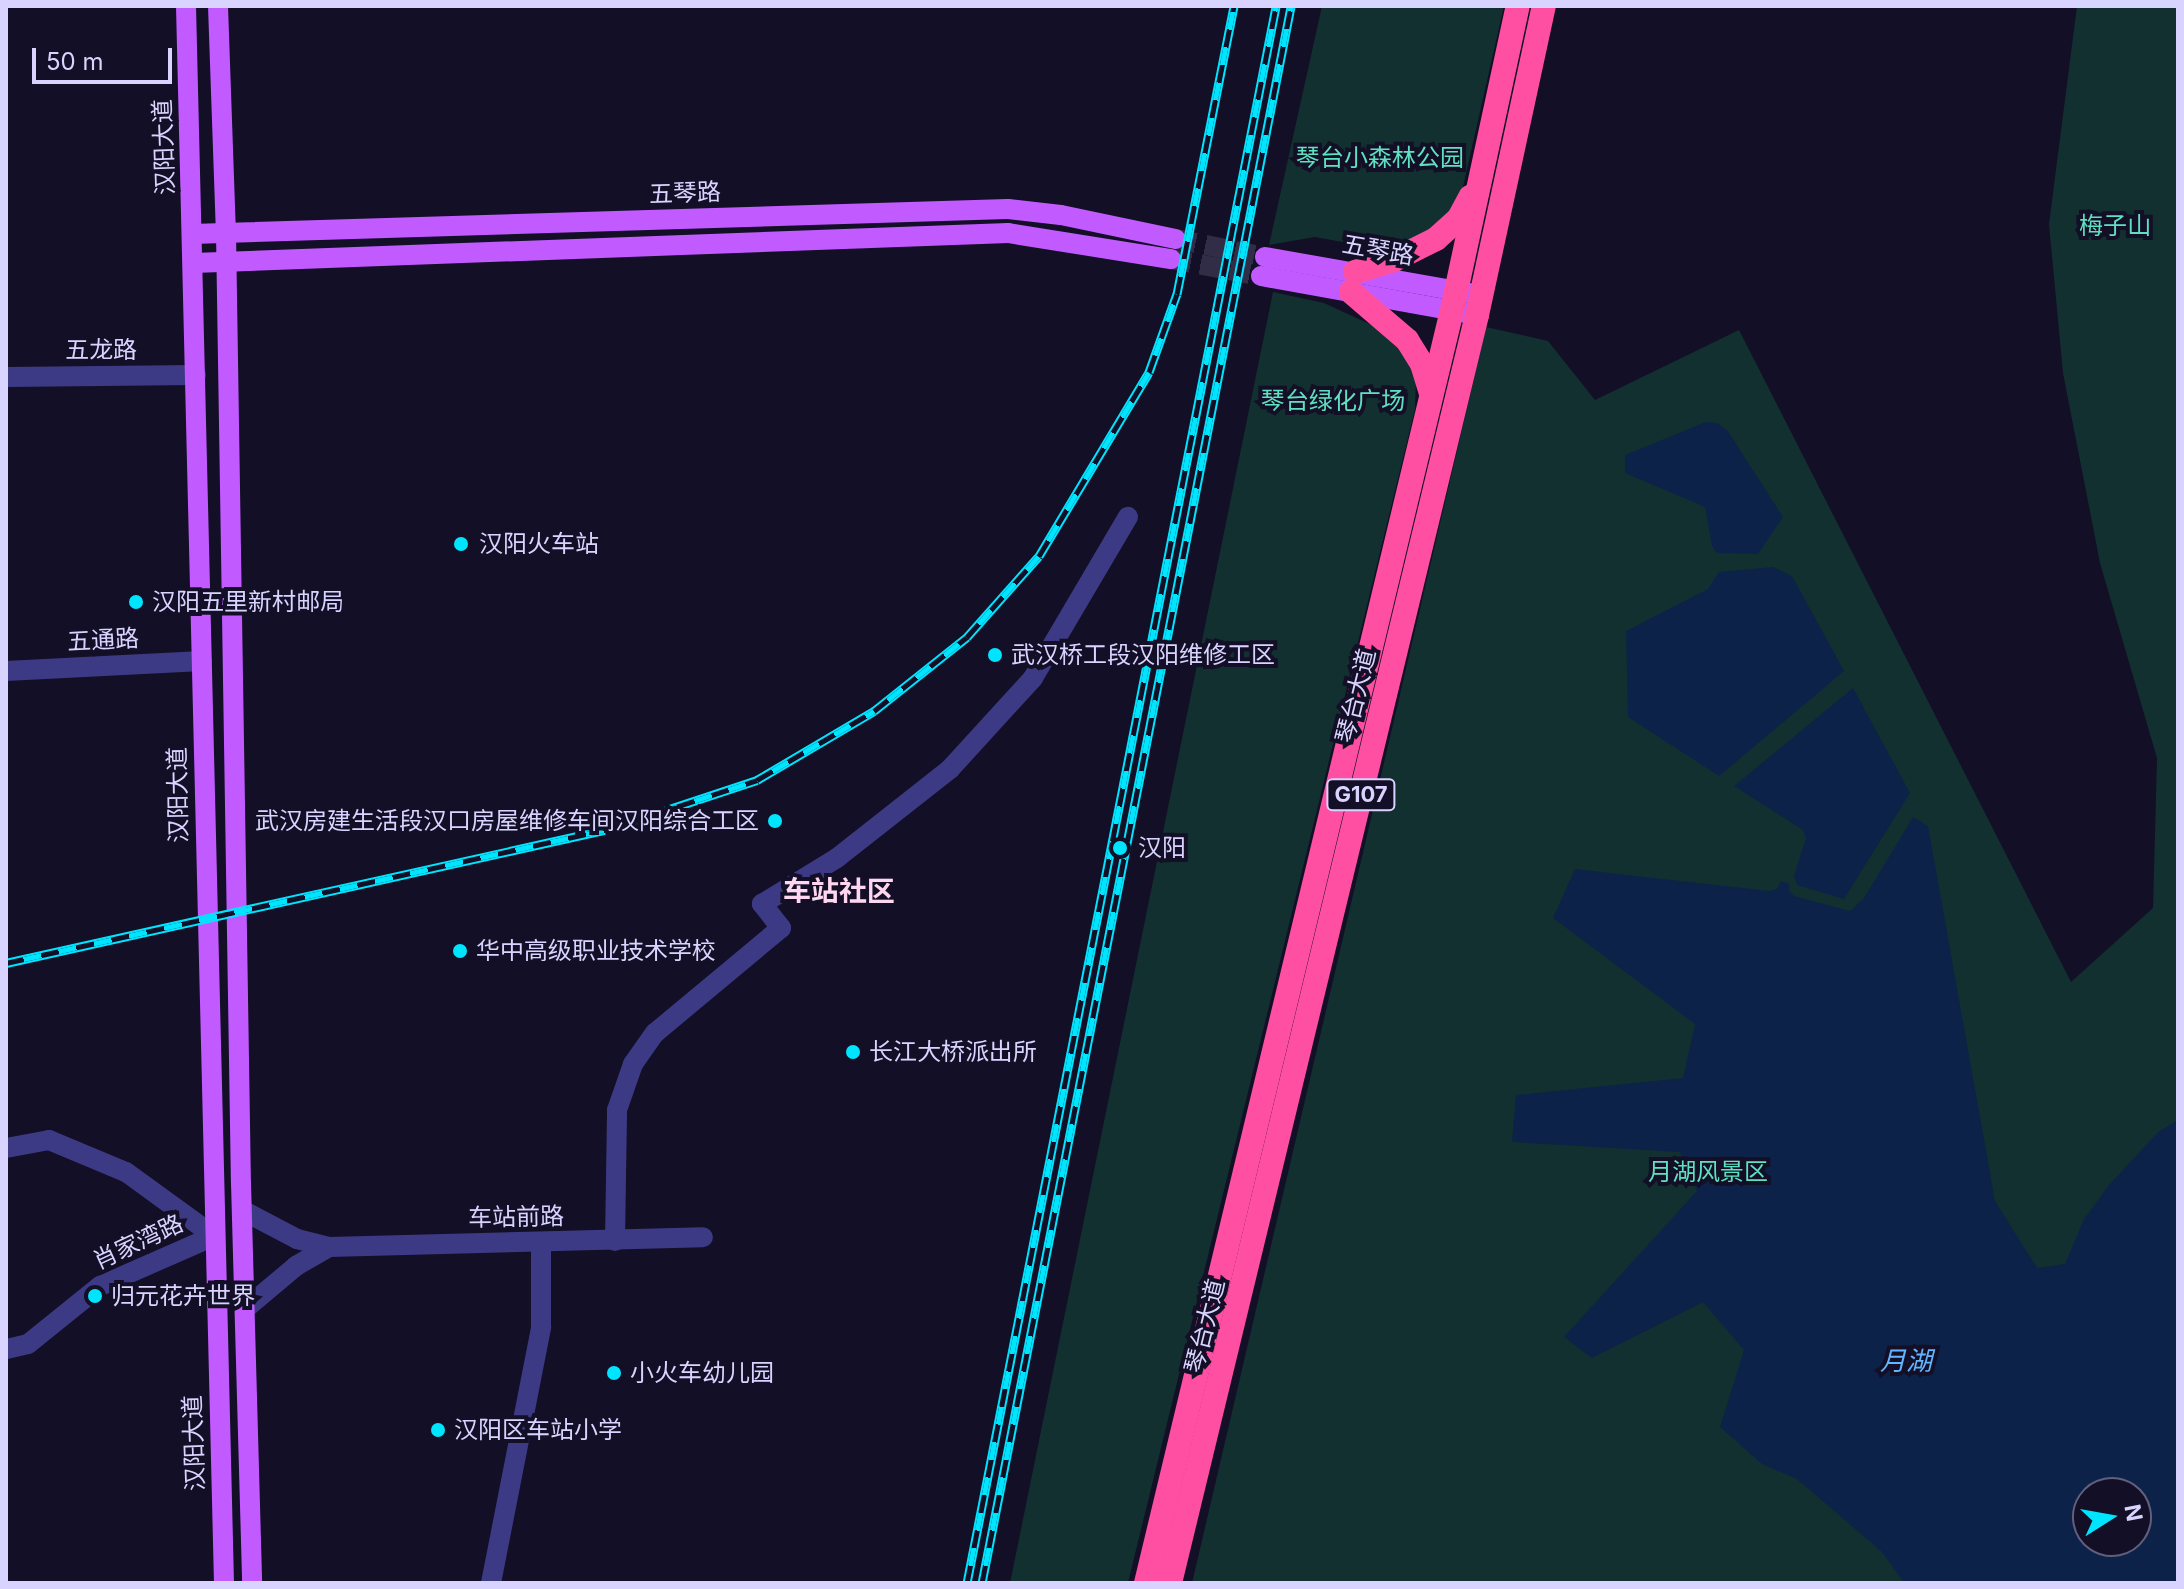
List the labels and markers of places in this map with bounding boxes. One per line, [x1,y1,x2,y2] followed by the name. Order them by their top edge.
[479,530,599,558] place label: 汉阳火车站
[450,533,472,555] marker: 汉阳火车站
[152,588,344,616] place label: 汉阳五里新村邮局
[127,593,145,611] marker: 汉阳五里新村邮局
[1011,641,1275,669] place label: 武汉桥工段汉阳维修工区
[986,646,1004,664] marker: 武汉桥工段汉阳维修工区
[255,807,759,835] place label: 武汉房建生活段汉口房屋维修车间汉阳综合工区
[766,812,784,830] marker: 武汉房建生活段汉口房屋维修车间汉阳综合工区
[1138,834,1186,862] place label: 汉阳
[1109,837,1131,859] marker: 汉阳
[476,937,716,965] place label: 华中高级职业技术学校
[451,942,469,960] marker: 华中高级职业技术学校
[869,1038,1037,1066] place label: 长江大桥派出所
[844,1043,862,1061] marker: 长江大桥派出所
[111,1282,255,1310] place label: 归元花卉世界
[86,1287,104,1305] marker: 归元花卉世界
[630,1359,774,1387] place label: 小火车幼儿园
[605,1364,623,1382] marker: 小火车幼儿园
[454,1416,622,1444] place label: 汉阳区车站小学
[429,1421,447,1439] marker: 汉阳区车站小学

